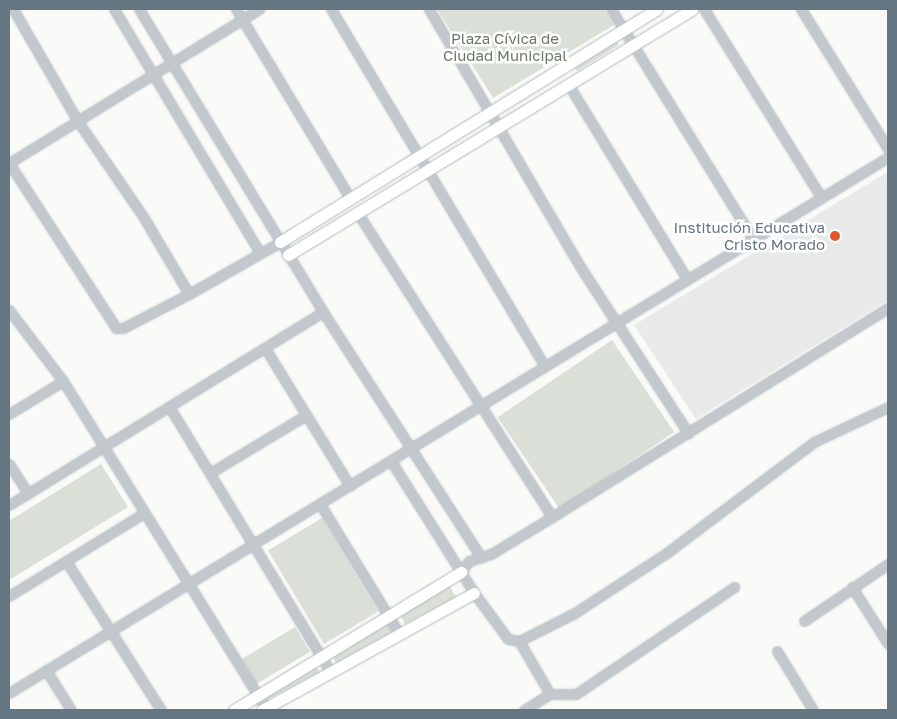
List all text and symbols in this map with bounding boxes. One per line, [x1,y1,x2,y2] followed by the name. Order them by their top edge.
[443,29,567,64] park label: Plaza Cívica de Ciudad Municipal
[674,218,825,253] place label: Institución Educativa Cristo Morado
[829,230,841,242] marker: Institución Educativa Cristo Morado

